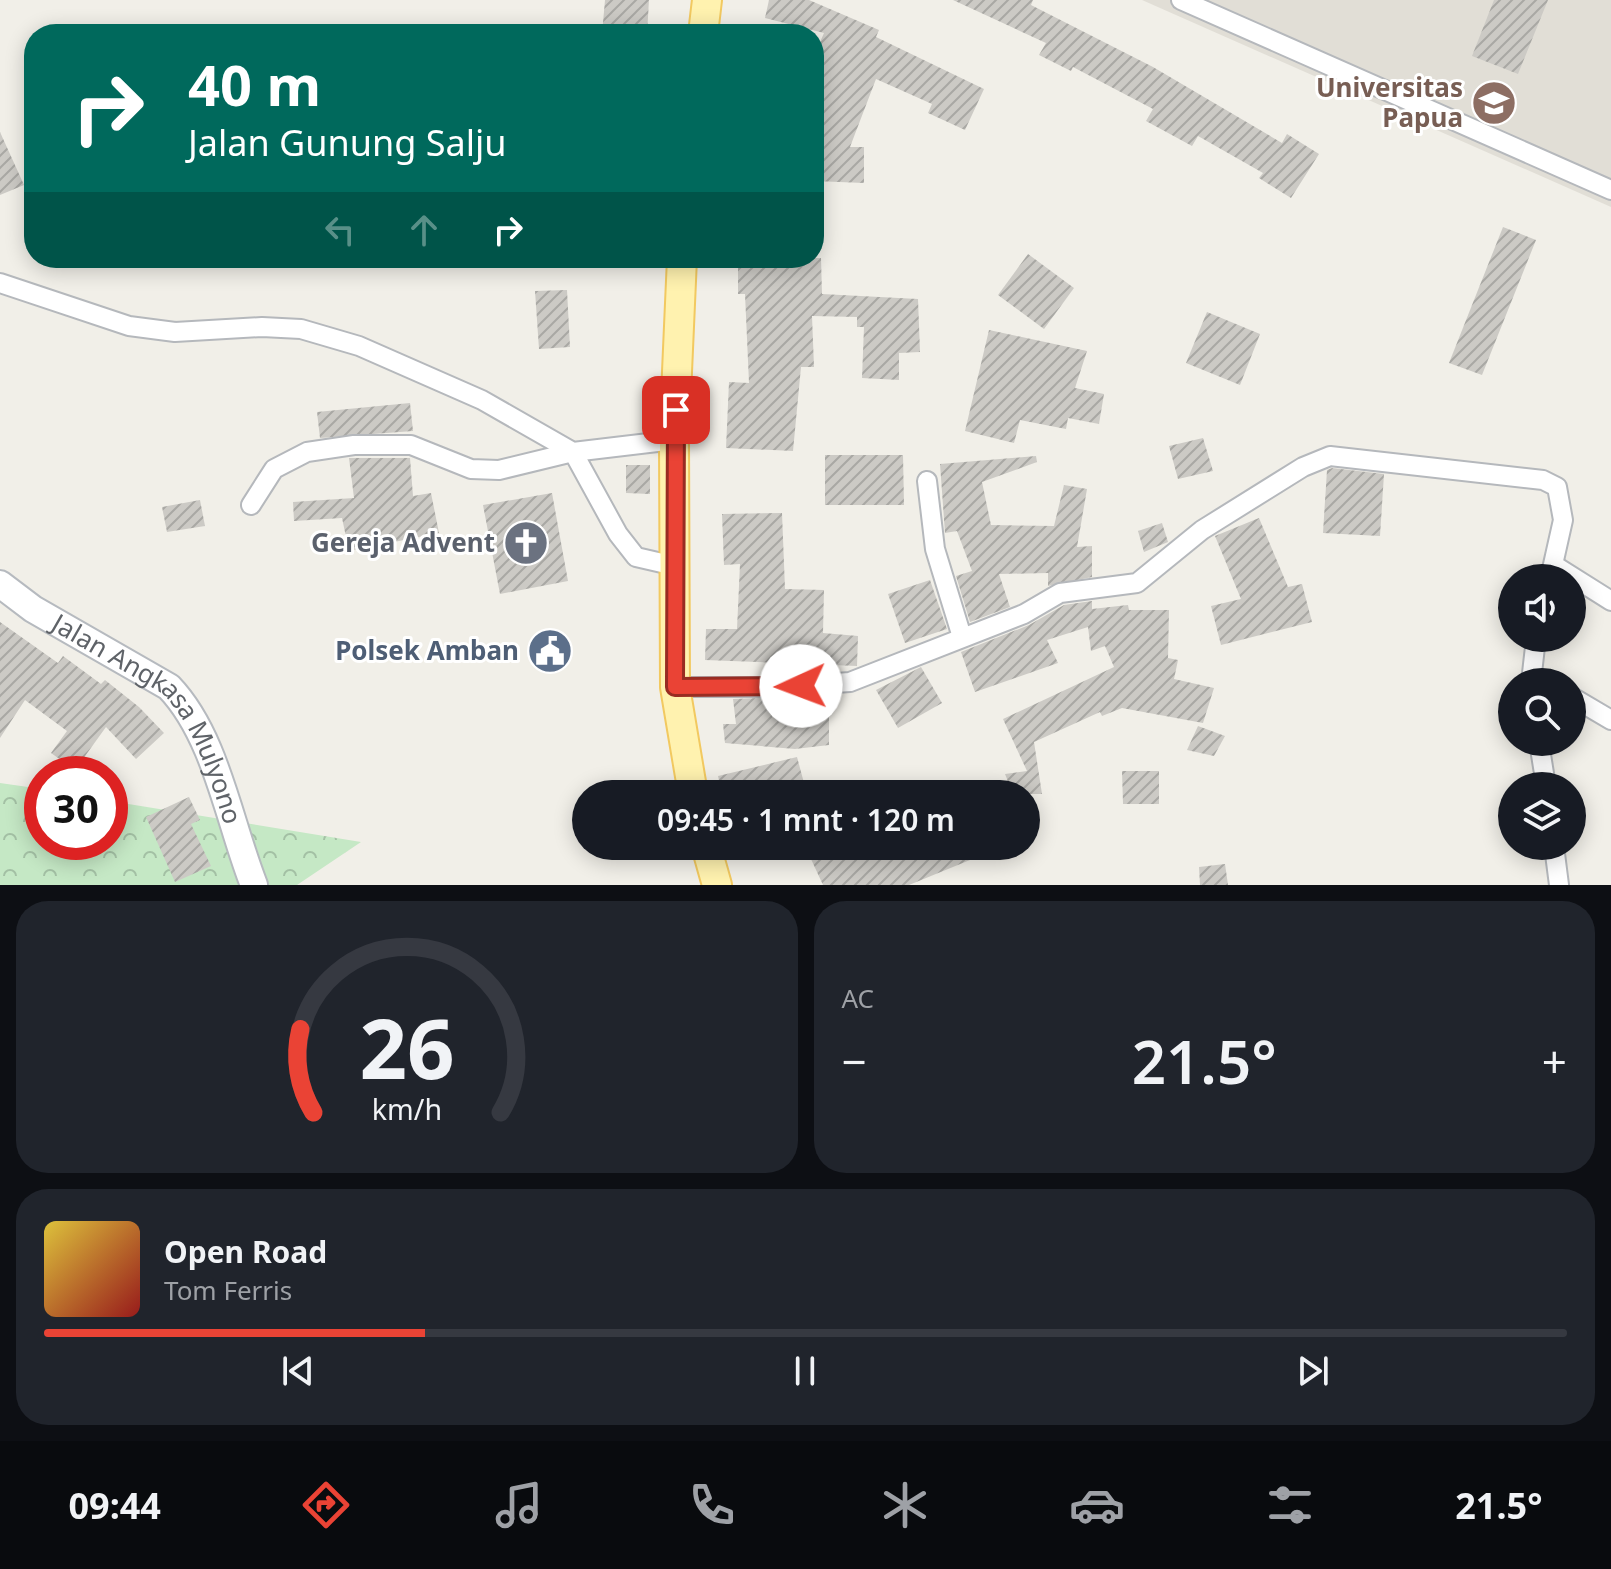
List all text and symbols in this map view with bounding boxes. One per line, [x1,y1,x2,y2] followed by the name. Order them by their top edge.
[188,46,321,122] text: 40 m
[56,56,160,160] icon: right
[1316,69,1463,135] place label: Universitas Papua
[1470,79,1518,127] school or university icon: Universitas Papua
[188,118,507,167] text: Jalan Gunung Salju
[318,208,362,252] icon: left
[402,208,446,252] icon: ahead
[486,208,530,252] icon: right
[642,376,710,444] pin
[654,388,698,432] icon: arrive
[502,519,550,567] church icon: Gereja Advent
[311,524,495,560] place label: Gereja Advent
[1498,564,1586,860] map controls
[1498,564,1586,652] button: sound
[43,603,252,828] street label: Jalan Angkasa Mulyono
[526,627,574,675] public building icon: Polsek Amban
[335,632,519,668] place label: Polsek Amban
[759,644,843,728] position arrow
[1498,668,1586,756] button: search
[24,756,128,860] speed limit sign: 30
[1498,772,1586,860] button: layers
[657,799,955,840] text: 09:45 · 1 mnt · 120 m
[842,980,874,1016] text: AC
[359,990,454,1103] text: 26
[1132,1020,1277,1102] text: 21.5°
[842,1031,867,1091] text: −
[1542,1031,1567,1091] text: +
[372,1089,442,1128] text: km/h
[164,1231,327,1272] text: Open Road
[164,1272,292,1308] text: Tom Ferris
[276,1349,320,1393] icon: previous
[783,1349,827,1393] icon: pause
[1291,1349,1335,1393] icon: next
[298,1477,354,1533] icon: directions
[491,1477,547,1533] icon: music
[684,1477,740,1533] icon: phone
[877,1477,933,1533] icon: climate
[1069,1477,1125,1533] icon: car
[1262,1477,1318,1533] icon: filters
[68,1481,161,1530] text: 09:44
[1455,1481,1542,1530] text: 21.5°

